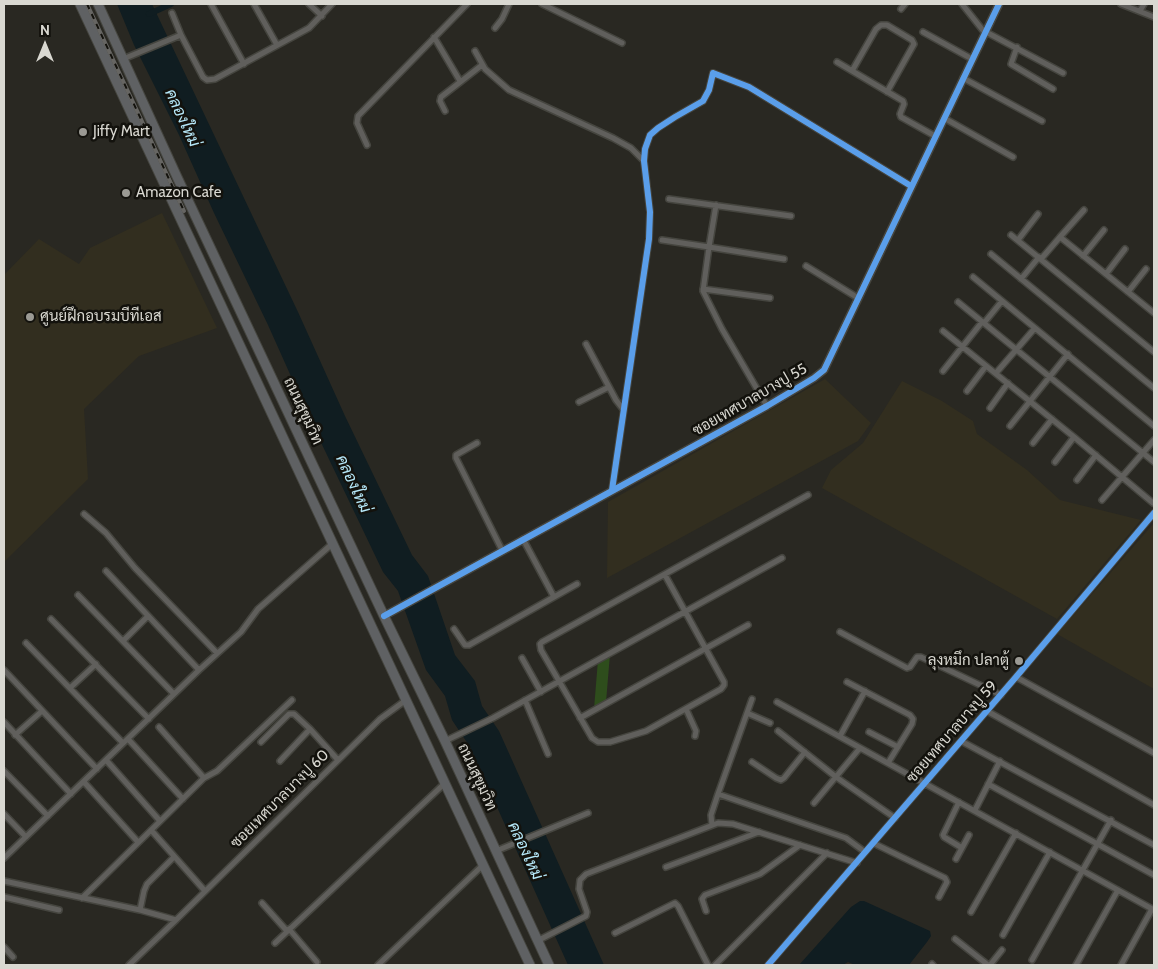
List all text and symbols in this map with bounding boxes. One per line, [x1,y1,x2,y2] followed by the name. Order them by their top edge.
[20,20,70,70] north arrow
[40,21,50,39] text: N
[160,86,204,150] water label: คลองใหม่
[93,123,150,141] place label: Jiffy Mart
[77,126,89,138] marker: Jiffy Mart
[136,184,221,202] place label: Amazon Cafe
[120,187,132,199] marker: Amazon Cafe
[40,308,162,326] place label: ศูนย์ฝึกอบรมบีทีเอส
[24,311,36,323] marker: ศูนย์ฝึกอบรมบีทีเอส
[690,360,810,440] street label: ซอยเทศบาลบางปู 55
[280,374,326,448] street label: ถนนสุขุมวิท
[331,452,375,516] water label: คลองใหม่
[928,652,1009,670] place label: ลุงหมึก ปลาตู้
[1013,655,1025,667] marker: ลุงหมึก ปลาตู้
[903,677,1001,787] street label: ซอยเทศบาลบางปู 59
[454,740,500,814] street label: ถนนสุขุมวิท
[227,746,333,852] street label: ซอยเทศบาลบางปู 60
[503,819,547,883] water label: คลองใหม่

